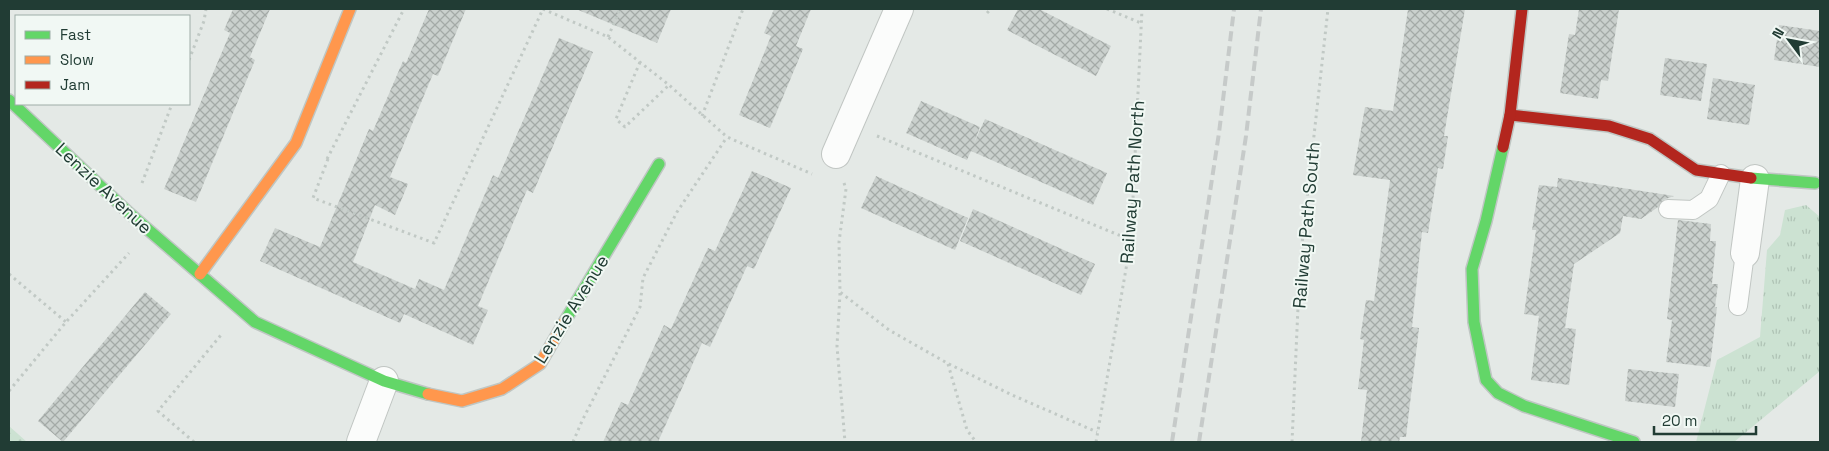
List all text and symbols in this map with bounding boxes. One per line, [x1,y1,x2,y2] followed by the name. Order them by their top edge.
[15,15,190,105] legend
[1764,15,1814,65] north arrow
[1768,24,1788,42] text: N
[60,25,91,44] text: Fast
[60,50,94,69] text: Slow
[60,75,90,94] text: Jam
[1115,99,1149,265] street label: Railway Path North
[51,137,157,239] street label: Lenzie Avenue
[1287,141,1325,309] street label: Railway Path South
[528,250,614,368] street label: Lenzie Avenue
[1654,404,1756,436] scale bar
[1662,411,1697,430] text: 20 m

